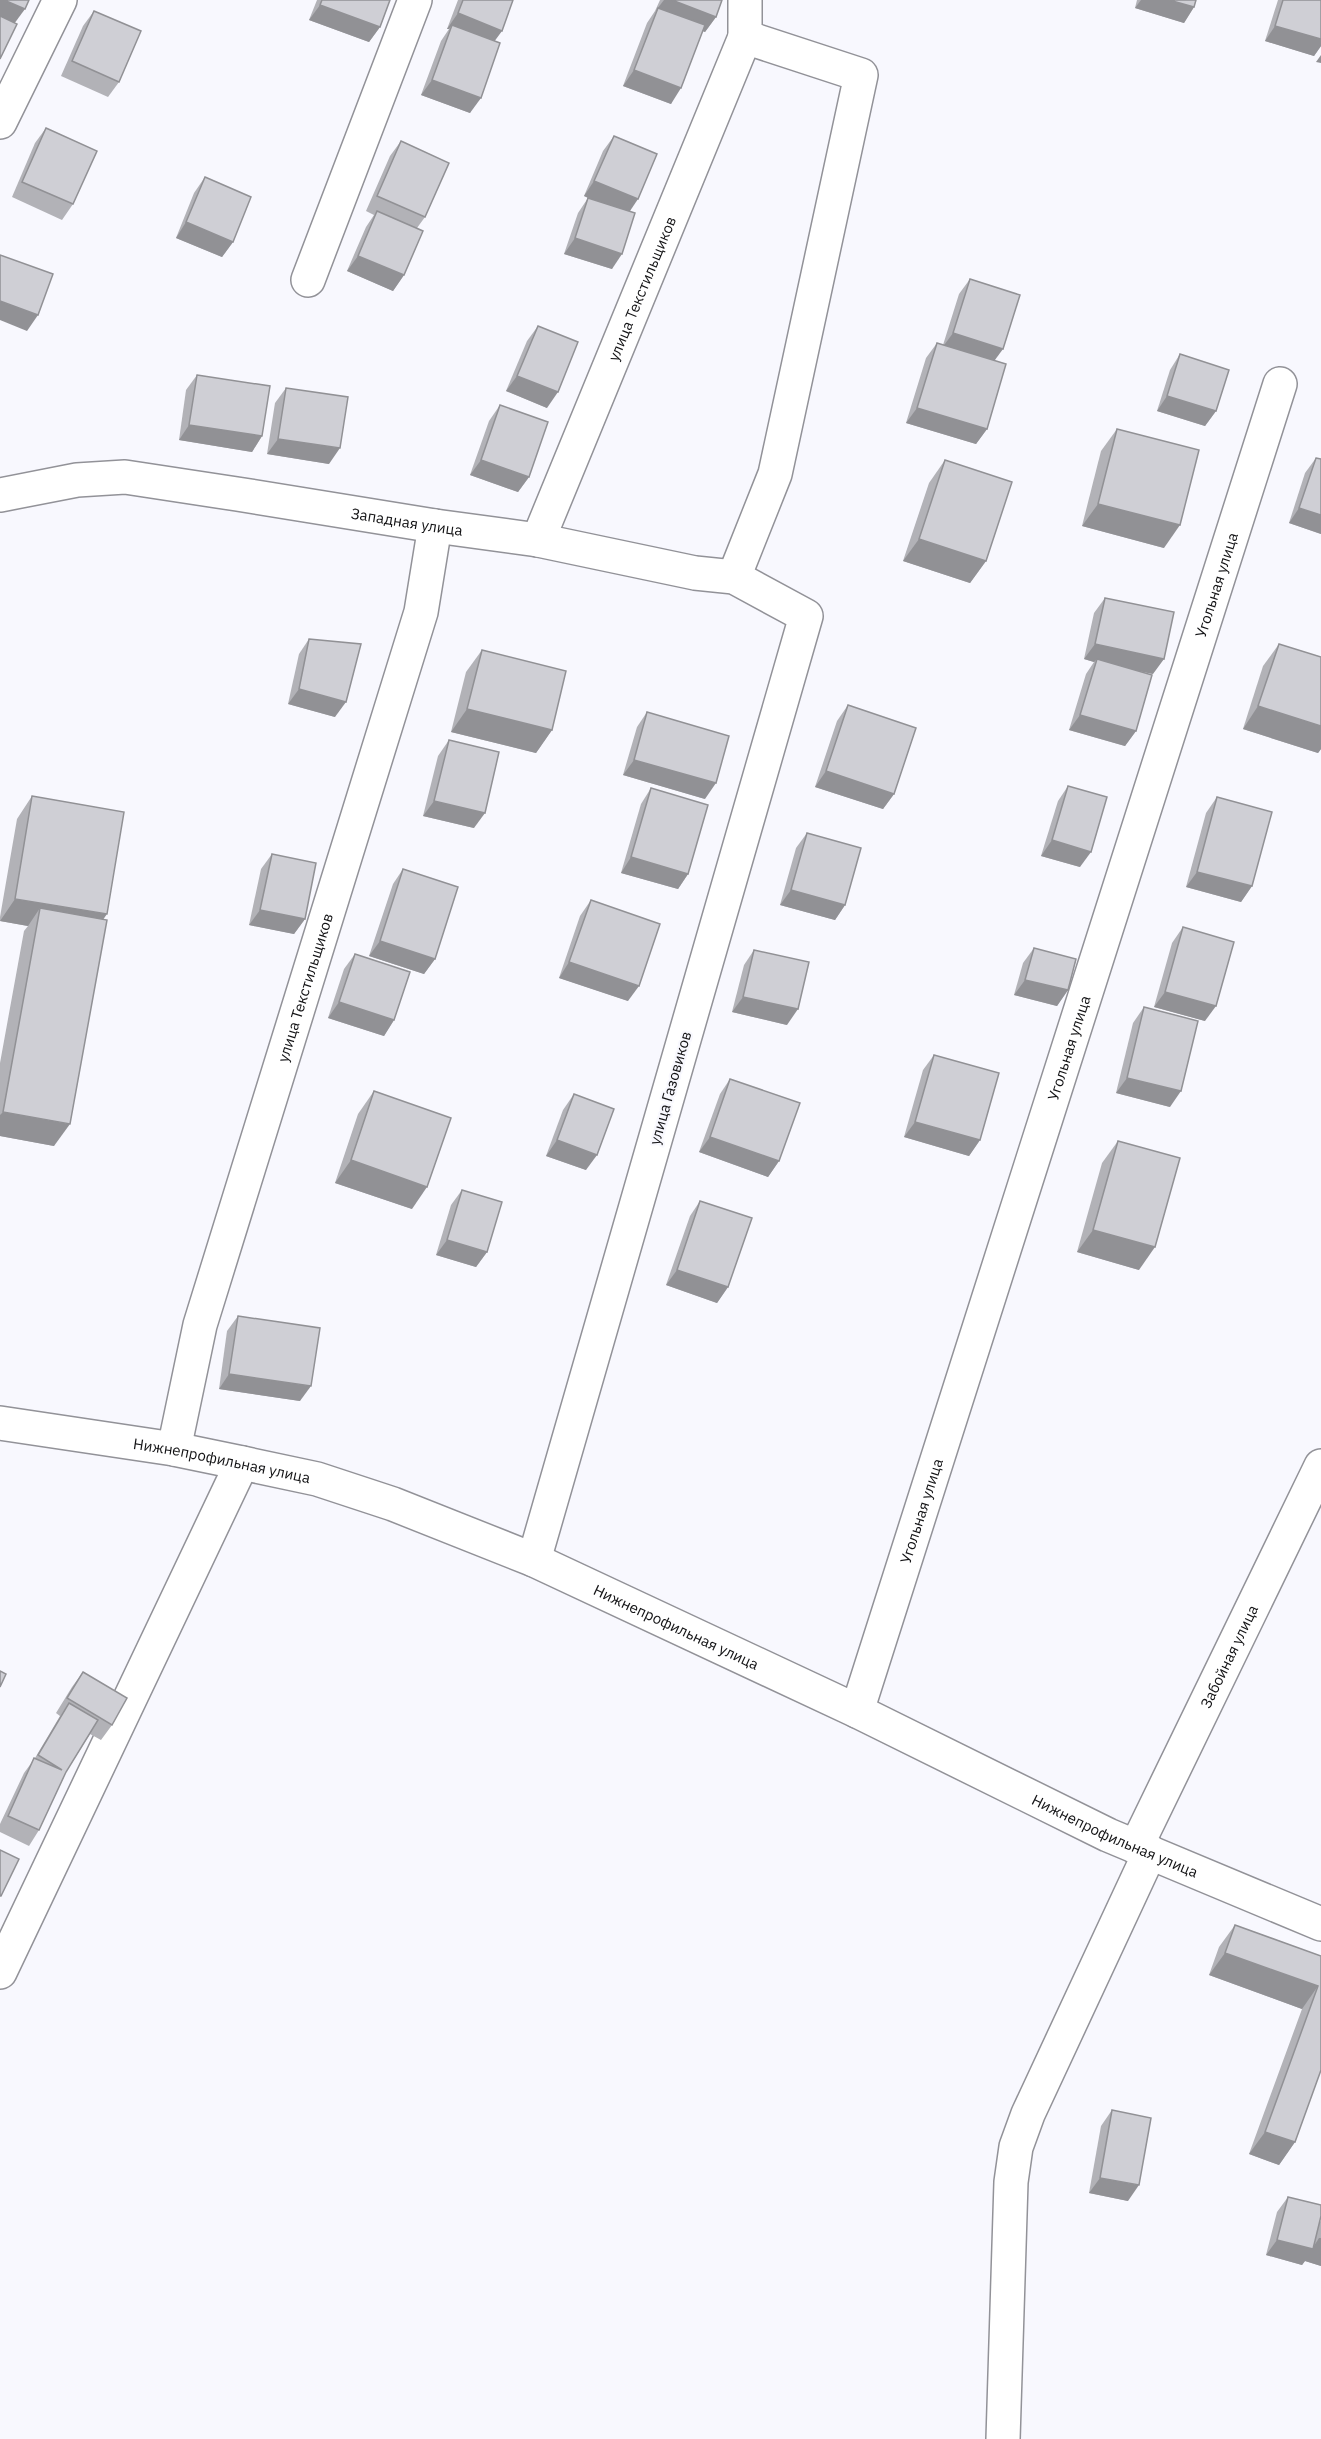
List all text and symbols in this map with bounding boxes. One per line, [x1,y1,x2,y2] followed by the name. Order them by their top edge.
[603,213,680,364] street label: улица Текстильщиков
[350,503,464,539] street label: Западная улица
[1190,530,1242,640] street label: Угольная улица
[273,911,337,1064] street label: улица Текстильщиков
[1043,993,1094,1103] street label: Угольная улица
[645,1029,695,1147] street label: улица Газовиков
[132,1434,312,1487] street label: Нижнепрофильная улица
[895,1456,946,1566] street label: Угольная улица
[591,1580,762,1673] street label: Нижнепрофильная улица
[1195,1601,1262,1711] street label: Забойная улица
[1029,1790,1201,1881] street label: Нижнепрофильная улица

